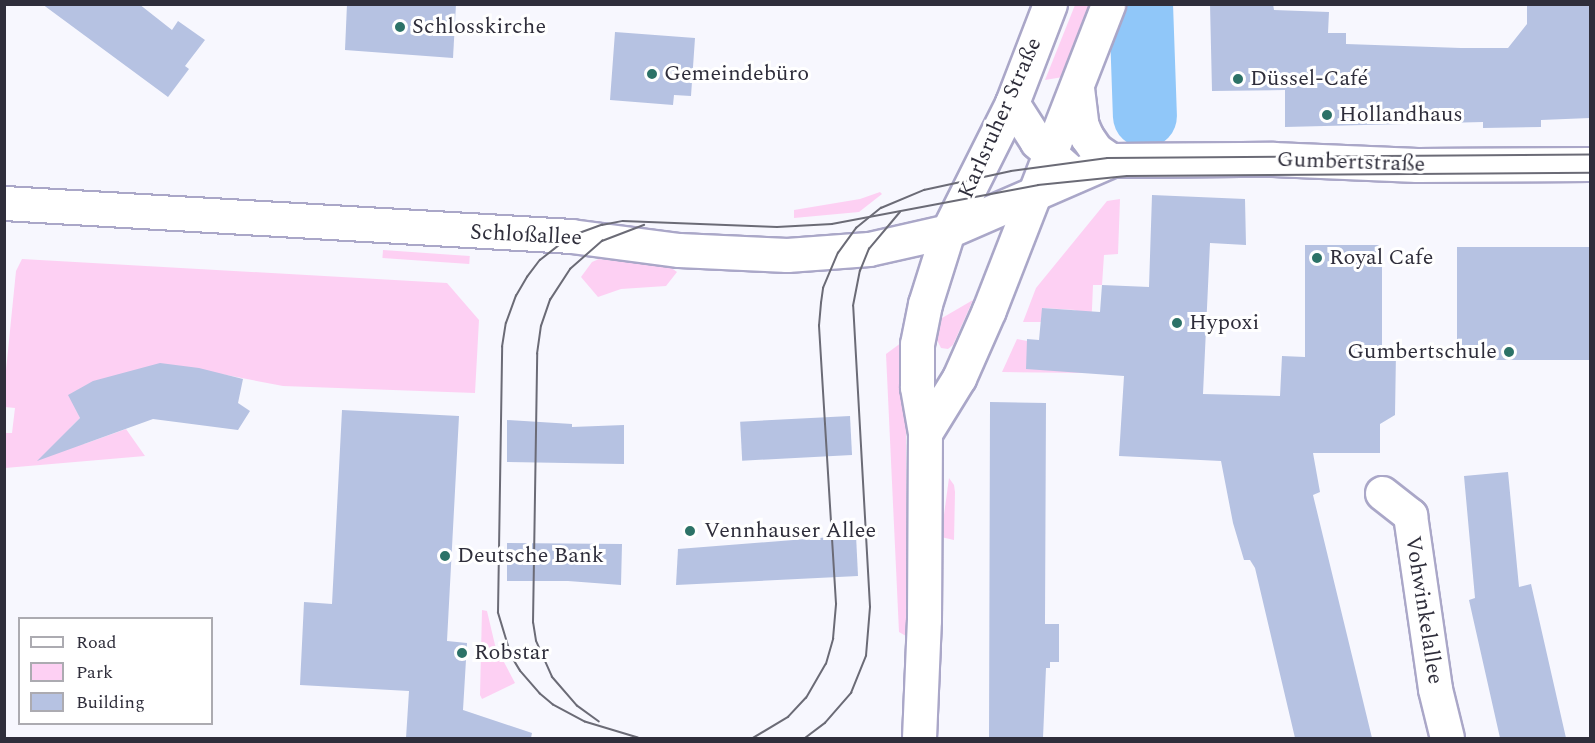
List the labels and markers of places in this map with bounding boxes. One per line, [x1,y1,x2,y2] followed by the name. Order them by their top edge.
[412,14,546,40] place label: Schlosskirche
[393,20,407,34] marker: Schlosskirche
[664,61,809,87] place label: Gemeindebüro
[1250,66,1368,92] place label: Düssel-Café
[645,67,659,81] marker: Gemeindebüro
[1231,72,1245,86] marker: Düssel-Café
[1339,102,1463,128] place label: Hollandhaus
[1320,108,1334,122] marker: Hollandhaus
[1329,245,1433,271] place label: Royal Cafe
[1310,251,1324,265] marker: Royal Cafe
[1189,310,1259,336] place label: Hypoxi
[1170,316,1184,330] marker: Hypoxi
[1347,339,1497,365] place label: Gumbertschule
[1502,345,1516,359] marker: Gumbertschule
[704,518,876,544] place label: Vennhauser Allee
[681,522,699,540] marker: Vennhauser Allee
[457,543,604,569] place label: Deutsche Bank
[438,549,452,563] marker: Deutsche Bank
[474,640,549,666] place label: Robstar
[455,646,469,660] marker: Robstar

